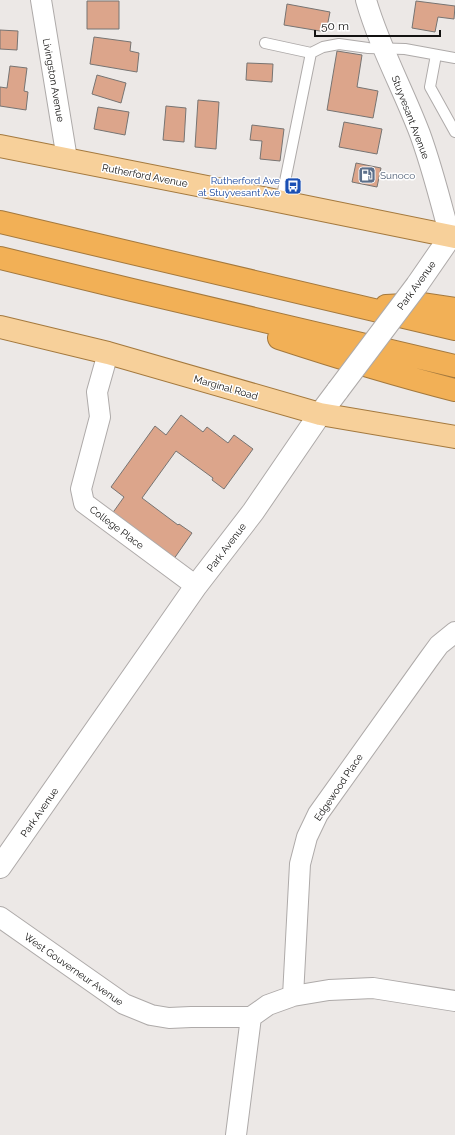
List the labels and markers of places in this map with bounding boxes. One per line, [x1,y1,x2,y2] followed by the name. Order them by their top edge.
[357,165,377,185] fuel station icon: Sunoco
[380,170,415,181] place label: Sunoco
[198,175,280,198] place label: Rutherford Ave at Stuyvesant Ave
[283,176,303,196] bus stop icon: Rutherford Ave at Stuyvesant Ave

